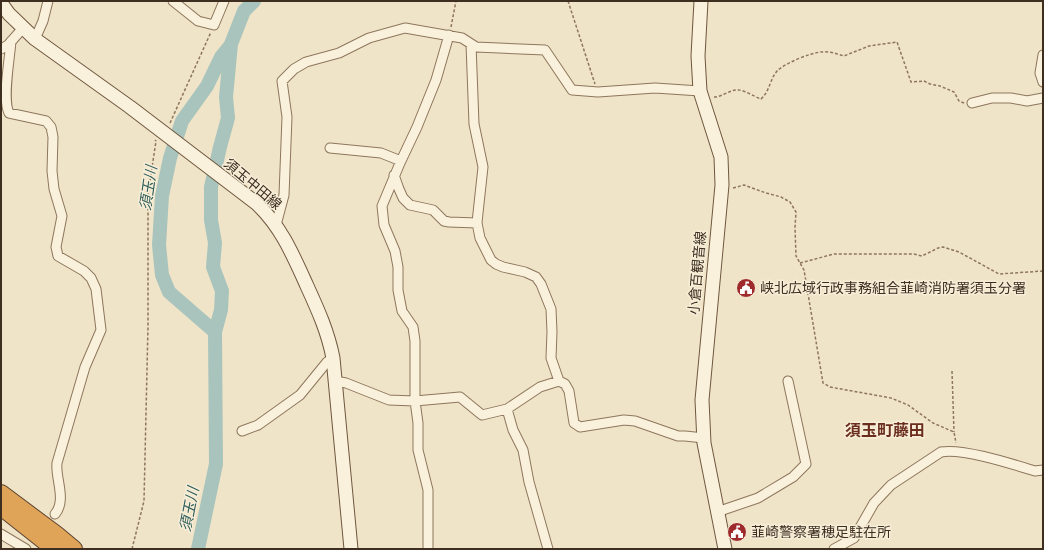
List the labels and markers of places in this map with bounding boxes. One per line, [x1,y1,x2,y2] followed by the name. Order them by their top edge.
[735,277,757,299] public building icon: 峡北広域行政事務組合韮崎消防署須玉分署
[760,279,1026,297] place label: 峡北広域行政事務組合韮崎消防署須玉分署
[726,521,748,543] public building icon: 韮崎警察署穂足駐在所
[751,523,891,541] place label: 韮崎警察署穂足駐在所

